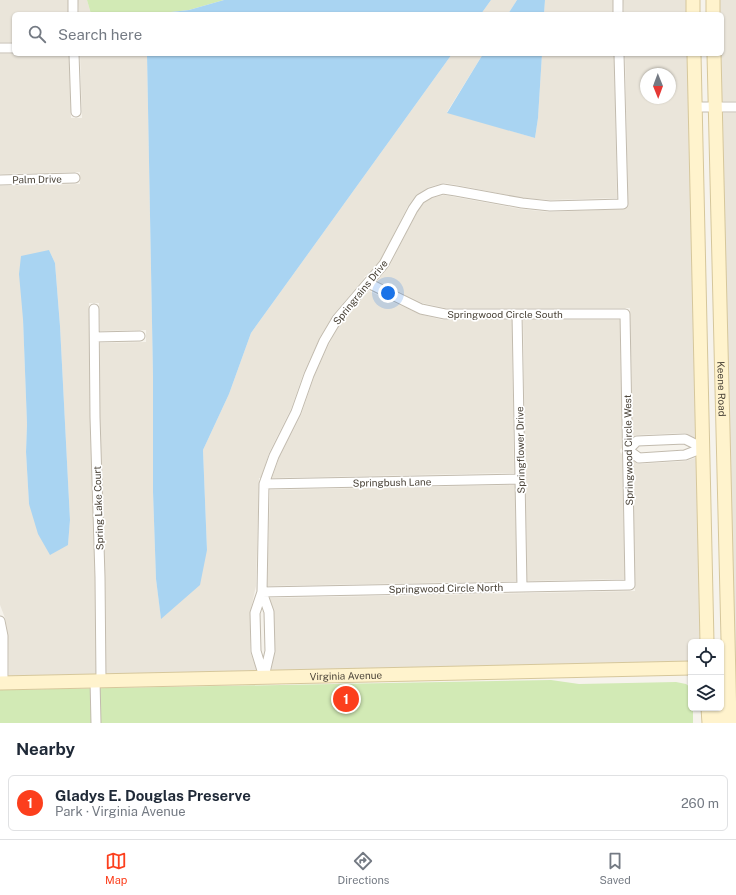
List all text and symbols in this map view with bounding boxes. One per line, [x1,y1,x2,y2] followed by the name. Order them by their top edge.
[12,12,724,56] search box
[26,23,48,45] icon: search
[58,26,142,43] text: Search here
[640,68,676,104] north arrow
[12,173,62,185] street label: Palm Drive
[330,257,390,327] street label: Springrains Drive
[378,283,398,303] your location
[447,308,563,320] street label: Springwood Circle South
[715,361,729,417] street label: Keene Road
[621,394,635,506] street label: Springwood Circle West
[513,406,527,494] street label: Springflower Drive
[91,466,105,550] street label: Spring Lake Court
[353,475,432,489] street label: Springbush Lane
[389,581,504,595] street label: Springwood Circle North
[688,639,724,711] map controls
[688,639,724,675] button: locate
[310,669,383,682] street label: Virginia Avenue
[688,675,724,711] button: layers
[333,684,359,714] pin: 1
[16,739,75,759] text: Nearby
[55,787,251,804] text: Gladys E. Douglas Preserve
[27,796,33,811] text: 1
[681,796,719,811] text: 260 m
[55,804,186,819] text: Park · Virginia Avenue
[105,850,127,886] tab: Map
[338,850,389,886] tab: Directions
[599,850,631,886] tab: Saved

